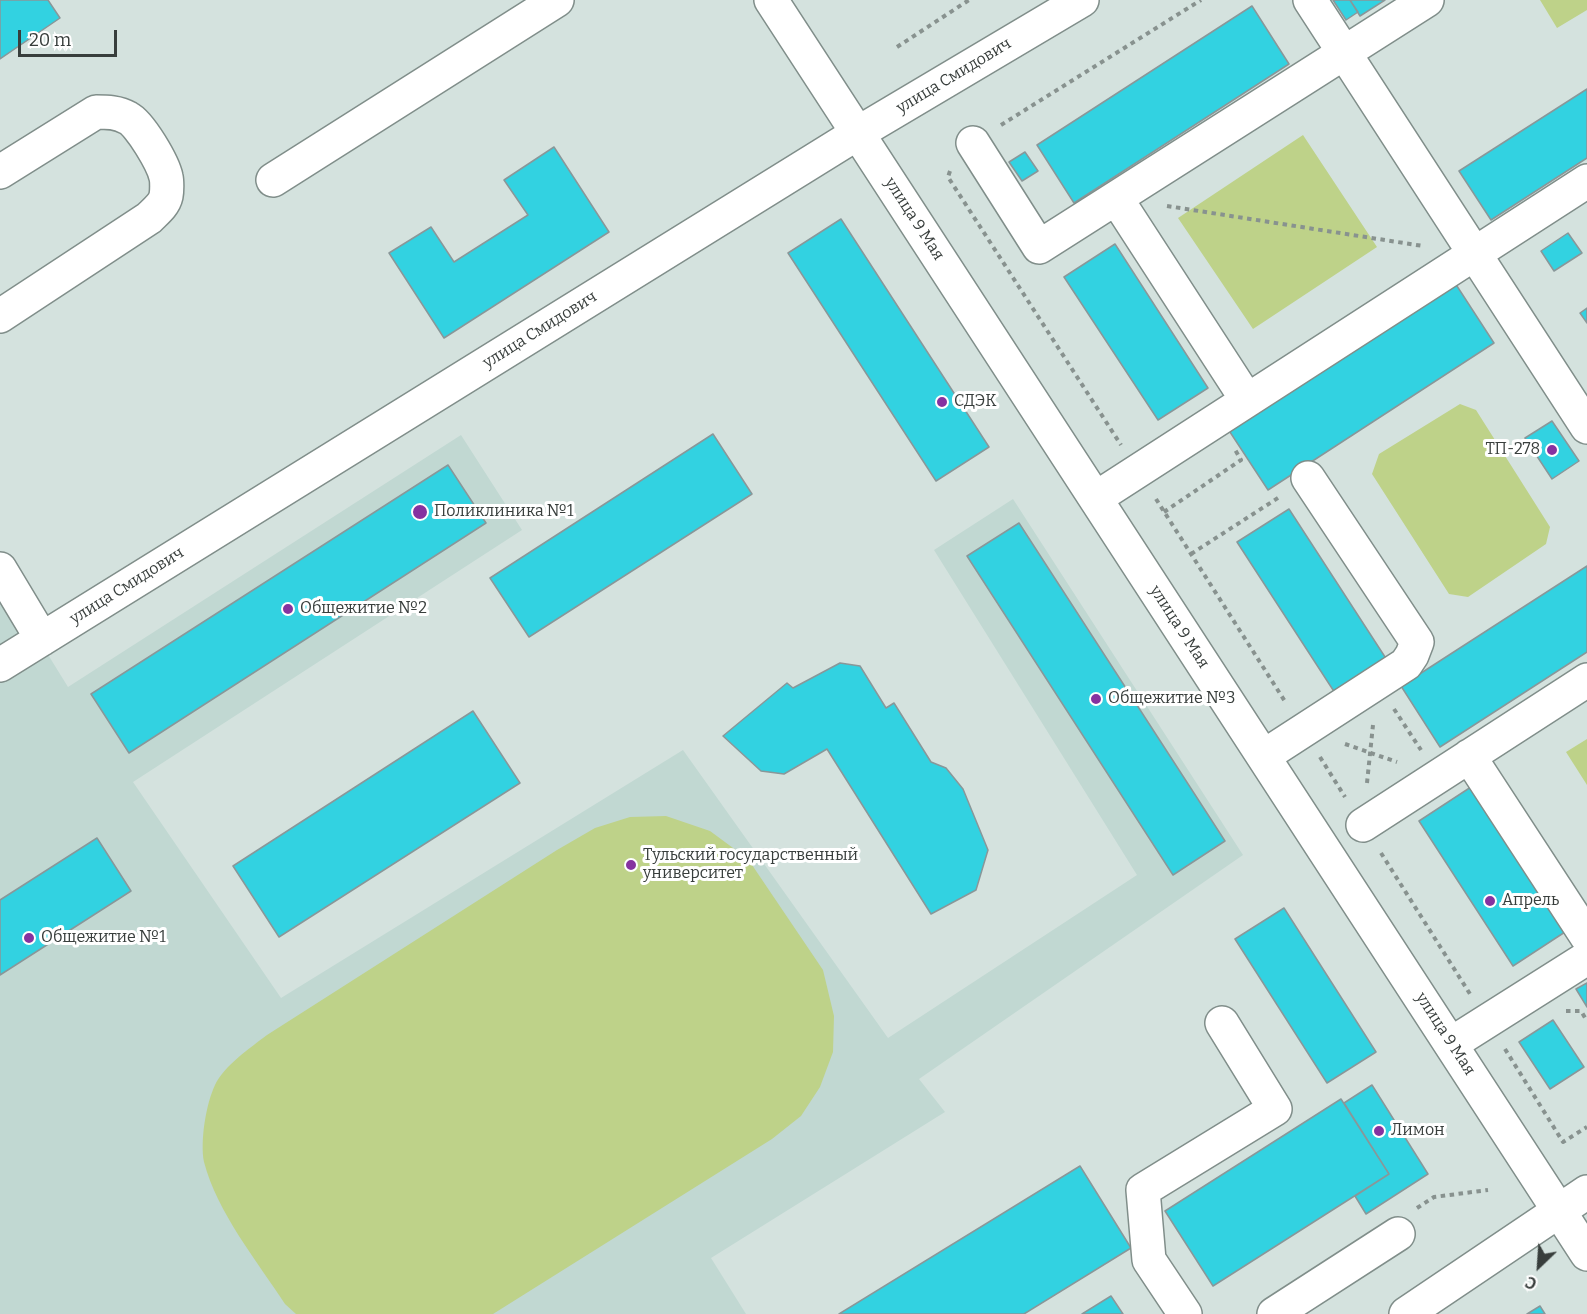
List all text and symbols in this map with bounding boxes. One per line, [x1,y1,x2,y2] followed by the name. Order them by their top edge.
[21,18,120,56] scale bar
[29,29,71,51] text: 20 m
[893,34,1015,118] street label: улица Смидович
[880,174,948,264] street label: улица 9 Мая
[480,287,600,373] street label: улица Смидович
[954,392,997,412] place label: СДЭК
[935,395,949,409] marker: СДЭК
[1486,440,1540,460] place label: ТП-278
[1545,443,1559,457] marker: ТП-278
[434,502,574,522] place label: Поликлиника №1
[411,503,429,521] marker: Поликлиника №1
[67,543,187,629] street label: улица Смидович
[1145,582,1213,672] street label: улица 9 Мая
[300,599,427,619] place label: Общежитие №2
[281,602,295,616] marker: Общежитие №2
[1108,689,1235,709] place label: Общежитие №3
[1089,692,1103,706] marker: Общежитие №3
[643,846,858,884] place label: Тульский государственный университет
[624,858,638,872] marker: Тульский государственный университет
[1502,891,1559,911] place label: Апрель
[1483,894,1497,908] marker: Апрель
[41,928,166,948] place label: Общежитие №1
[22,931,36,945] marker: Общежитие №1
[1411,989,1479,1079] street label: улица 9 Мая
[1391,1121,1445,1141] place label: Лимон
[1372,1124,1386,1138] marker: Лимон
[1509,1236,1569,1296] north arrow
[1523,1272,1540,1294] text: С

